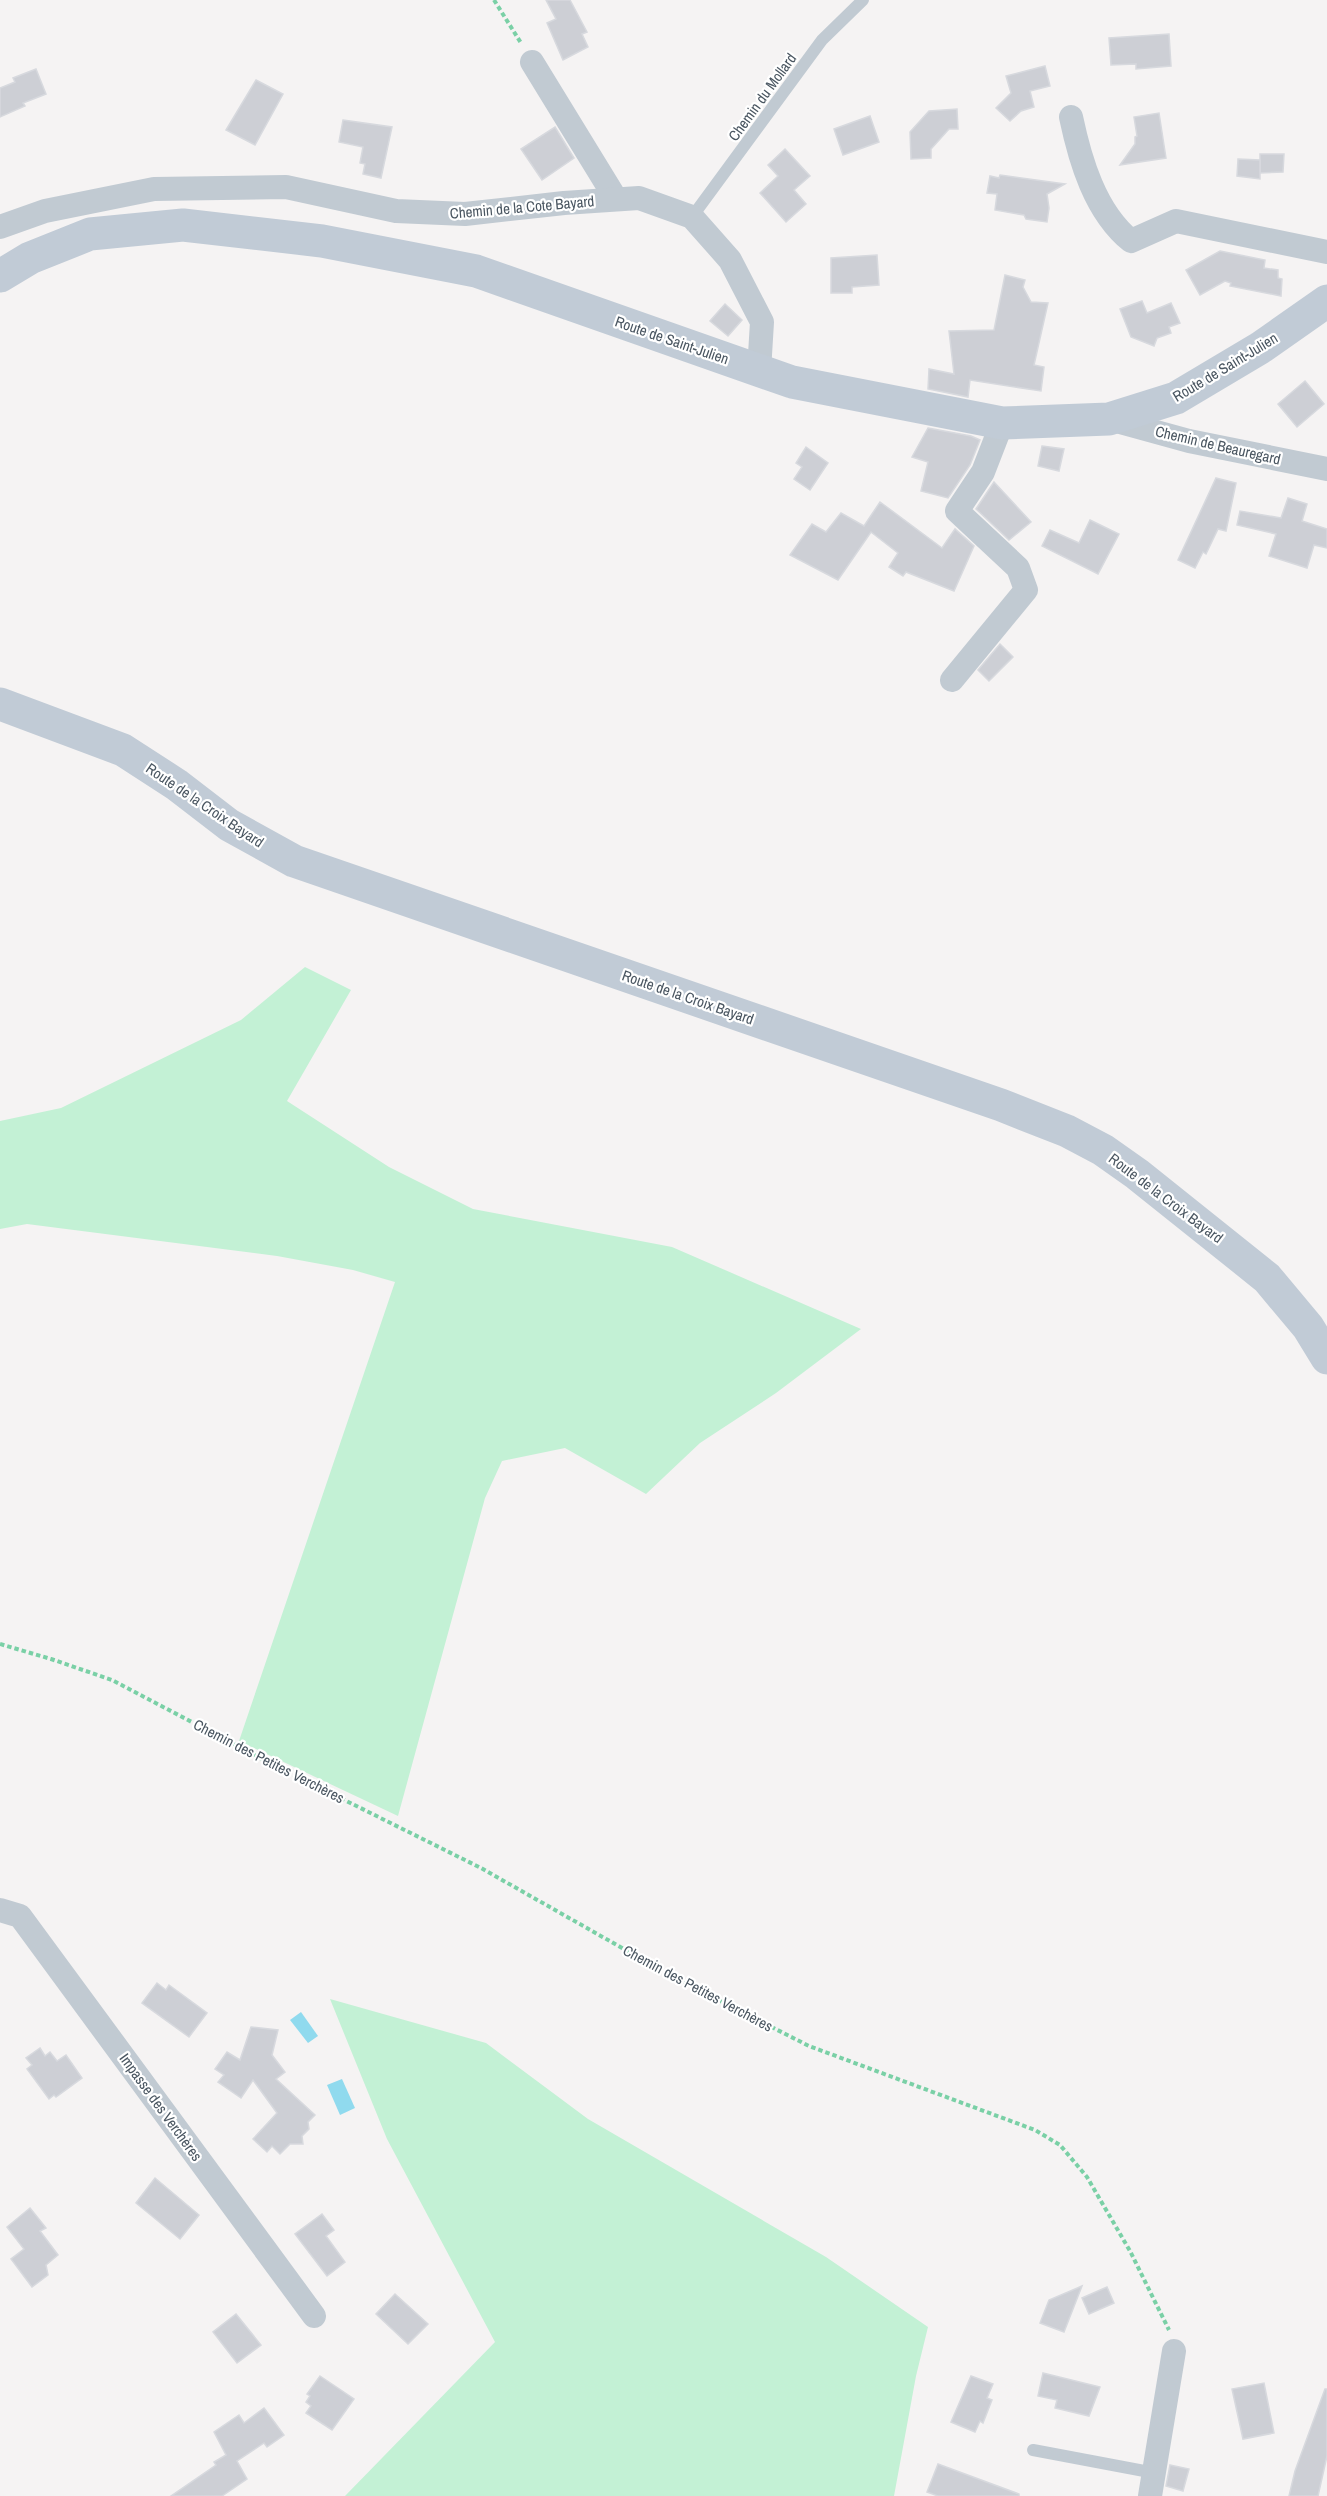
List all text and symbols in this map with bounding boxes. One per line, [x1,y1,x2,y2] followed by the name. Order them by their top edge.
[723,49,801,145] street label: Chemin du Mollard
[449,190,595,224] street label: Chemin de la Cote Bayard
[612,311,732,369] street label: Route de Saint-Julien
[1169,327,1281,407] street label: Route de Saint-Julien
[1153,420,1283,470] street label: Chemin de Beauregard
[142,758,268,852] street label: Route de la Croix Bayard
[619,965,757,1029] street label: Route de la Croix Bayard
[1105,1148,1227,1248] street label: Route de la Croix Bayard
[190,1714,348,1808] street label: Chemin des Petites Verchères
[619,1940,777,2036] street label: Chemin des Petites Verchères
[115,2049,207,2165] street label: Impasse des Verchères

